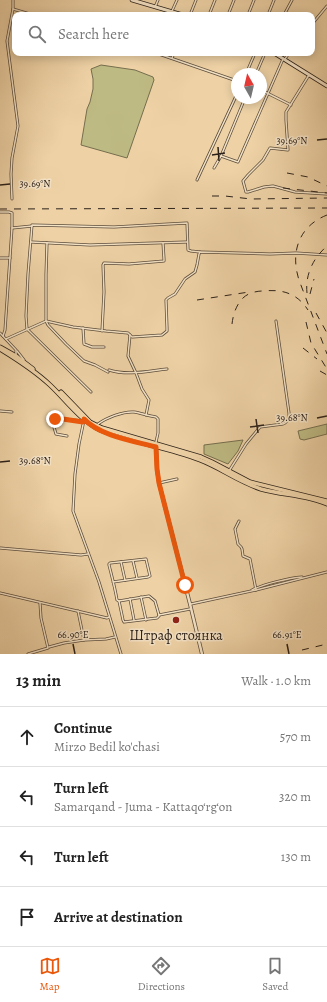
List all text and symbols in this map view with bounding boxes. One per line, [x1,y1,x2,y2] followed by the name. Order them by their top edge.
[12,12,315,56] search box
[26,23,48,45] icon: search
[58,24,129,44] text: Search here
[231,68,267,104] north arrow
[276,134,308,147] text: 39.69°N
[19,177,51,190] text: 39.69°N
[46,410,64,428] route end
[276,411,308,424] text: 39.68°N
[19,454,51,467] text: 39.68°N
[176,576,194,594] route start
[171,615,181,625] marker: Штраф стоянка
[129,626,223,645] place label: Штраф стоянка
[57,628,89,641] text: 66.90°E
[272,628,302,641] text: 66.91°E
[16,669,61,692] text: 13 min
[241,672,311,689] text: Walk · 1.0 km
[54,718,112,738] text: Continue
[16,726,38,748] icon: ahead
[280,728,311,745] text: 570 m
[54,738,160,755] text: Mirzo Bedil ko'chasi
[54,778,109,798] text: Turn left
[16,786,38,808] icon: left
[279,788,311,805] text: 320 m
[54,798,232,815] text: Samarqand - Juma - Kattaqo‘rg‘on
[16,846,38,868] icon: left
[54,847,109,867] text: Turn left
[281,848,311,865] text: 130 m
[16,906,38,928] icon: arrive
[54,907,183,927] text: Arrive at destination
[39,955,61,994] tab: Map
[138,955,185,994] tab: Directions
[262,955,288,994] tab: Saved

